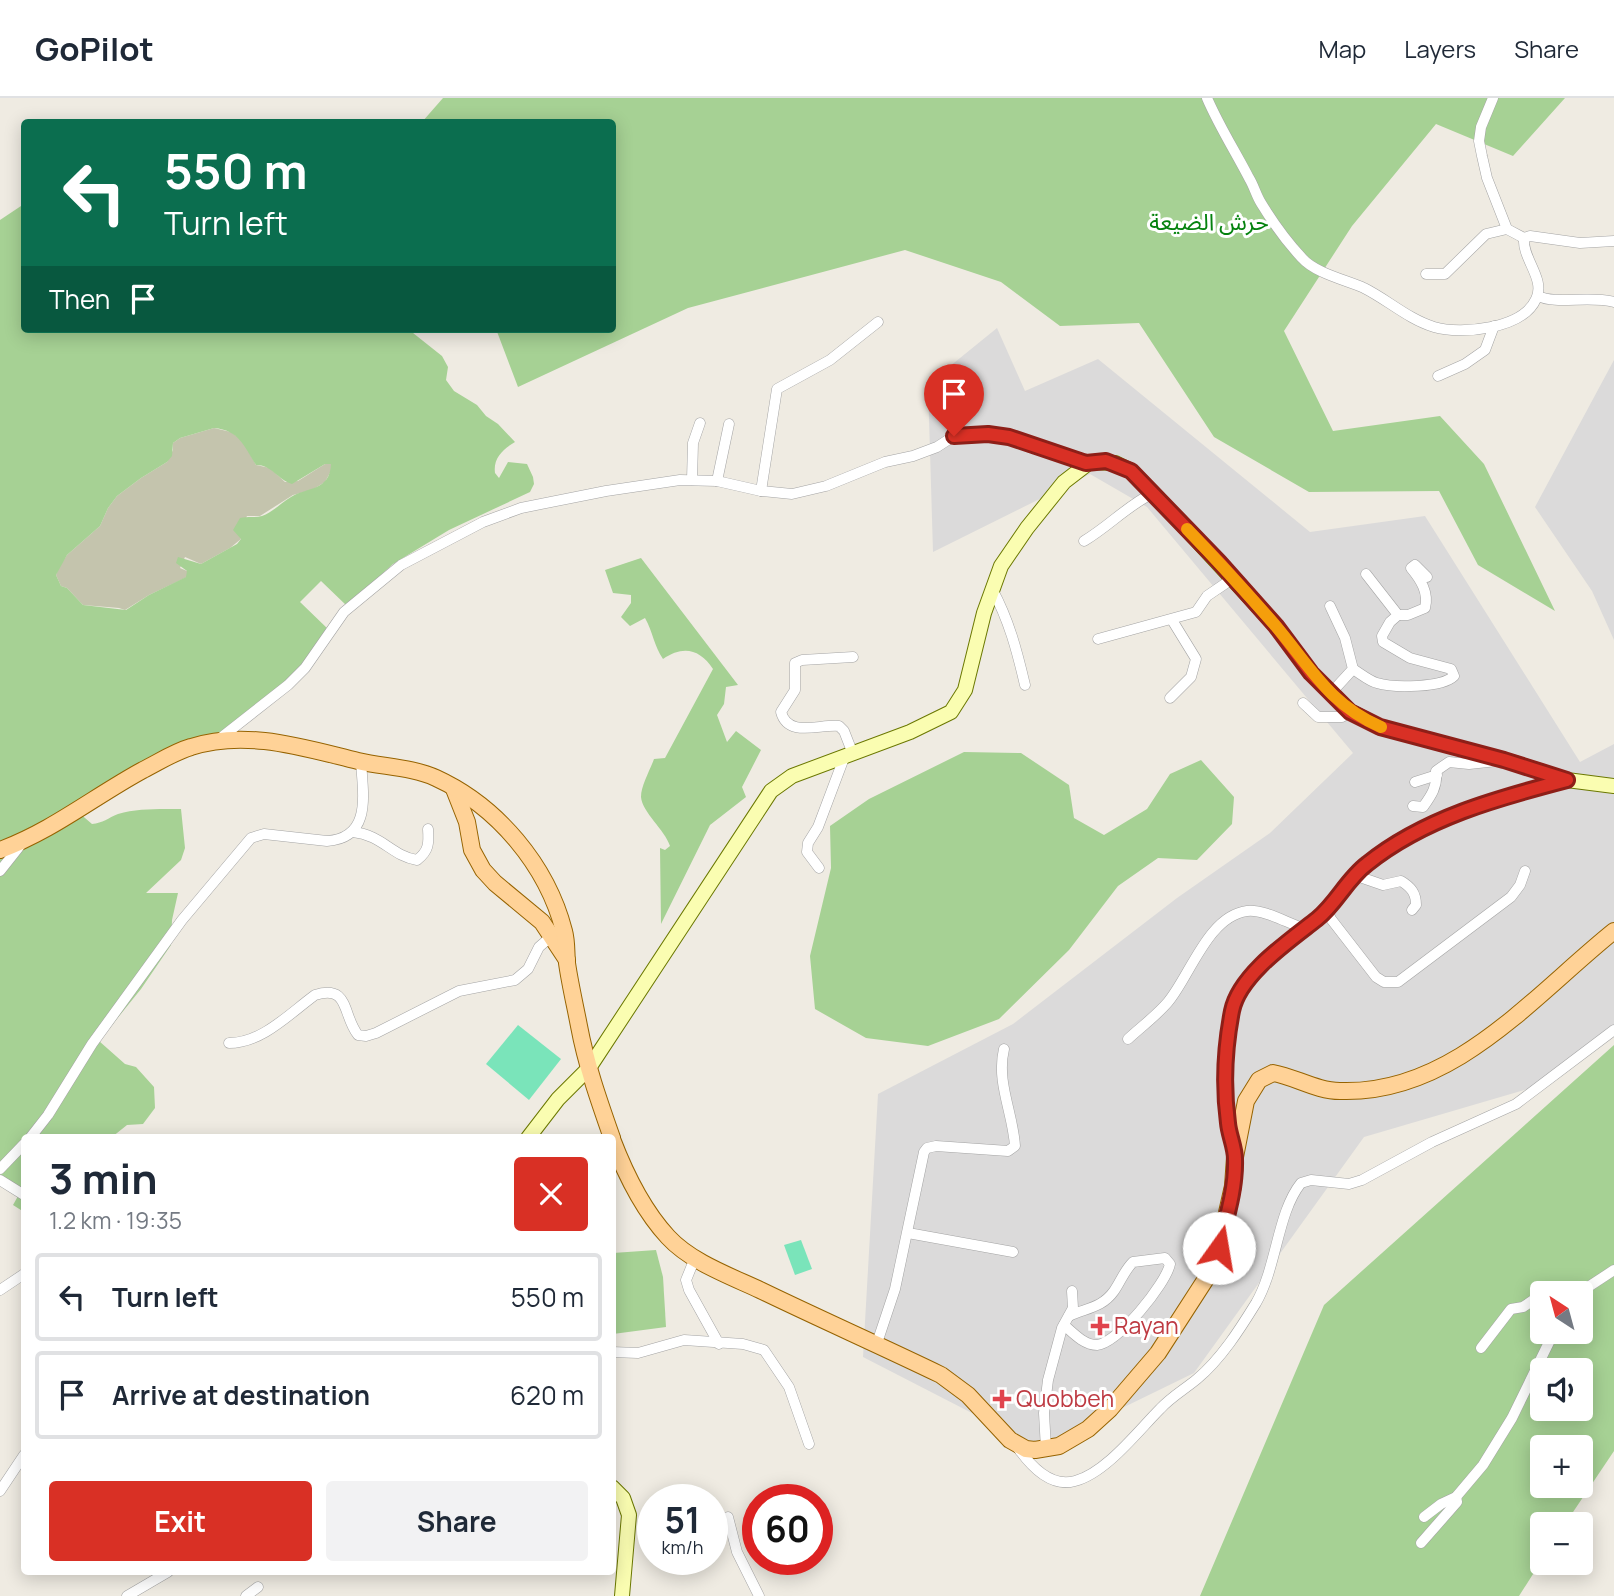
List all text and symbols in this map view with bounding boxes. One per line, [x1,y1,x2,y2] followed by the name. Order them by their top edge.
[35,26,154,71] text: GoPilot
[1319,32,1366,65] text: Map
[1404,32,1476,65] text: Layers
[1514,32,1579,65] text: Share
[164,137,308,204] text: 550 m
[49,147,140,238] icon: left
[164,201,288,245] text: Turn left
[1149,205,1269,237] park label: حرش الضيعة
[124,280,162,318] icon: arrive
[49,281,110,317] text: Then
[924,364,984,436] pin
[935,375,973,413] icon: arrive
[49,1149,158,1207] text: 3 min
[514,1157,588,1231] button: close
[49,1204,182,1236] text: 1.2 km · 19:35
[1182,1211,1256,1285] position arrow
[53,1278,91,1316] icon: left
[112,1279,219,1315] text: Turn left
[511,1279,584,1315] text: 550 m
[1530,1281,1592,1344] north arrow
[1530,1281,1593,1575] map controls
[1114,1309,1179,1341] place label: Rayan
[1092,1318,1108,1334] marker: Rayan
[1530,1358,1593,1421] button: sound
[53,1376,91,1414] icon: arrive
[112,1377,370,1413] text: Arrive at destination
[510,1377,584,1413] text: 620 m
[1016,1382,1114,1414] place label: Quobbeh
[994,1391,1010,1407] marker: Quobbeh
[1530,1435,1593,1498] button: +
[49,1481,312,1561] button: Exit
[326,1481,588,1561] button: Share
[742,1484,833,1575] speed limit sign: 60
[665,1496,700,1544] text: 51
[1530,1512,1593,1575] button: −
[662,1535,703,1559] text: km/h

